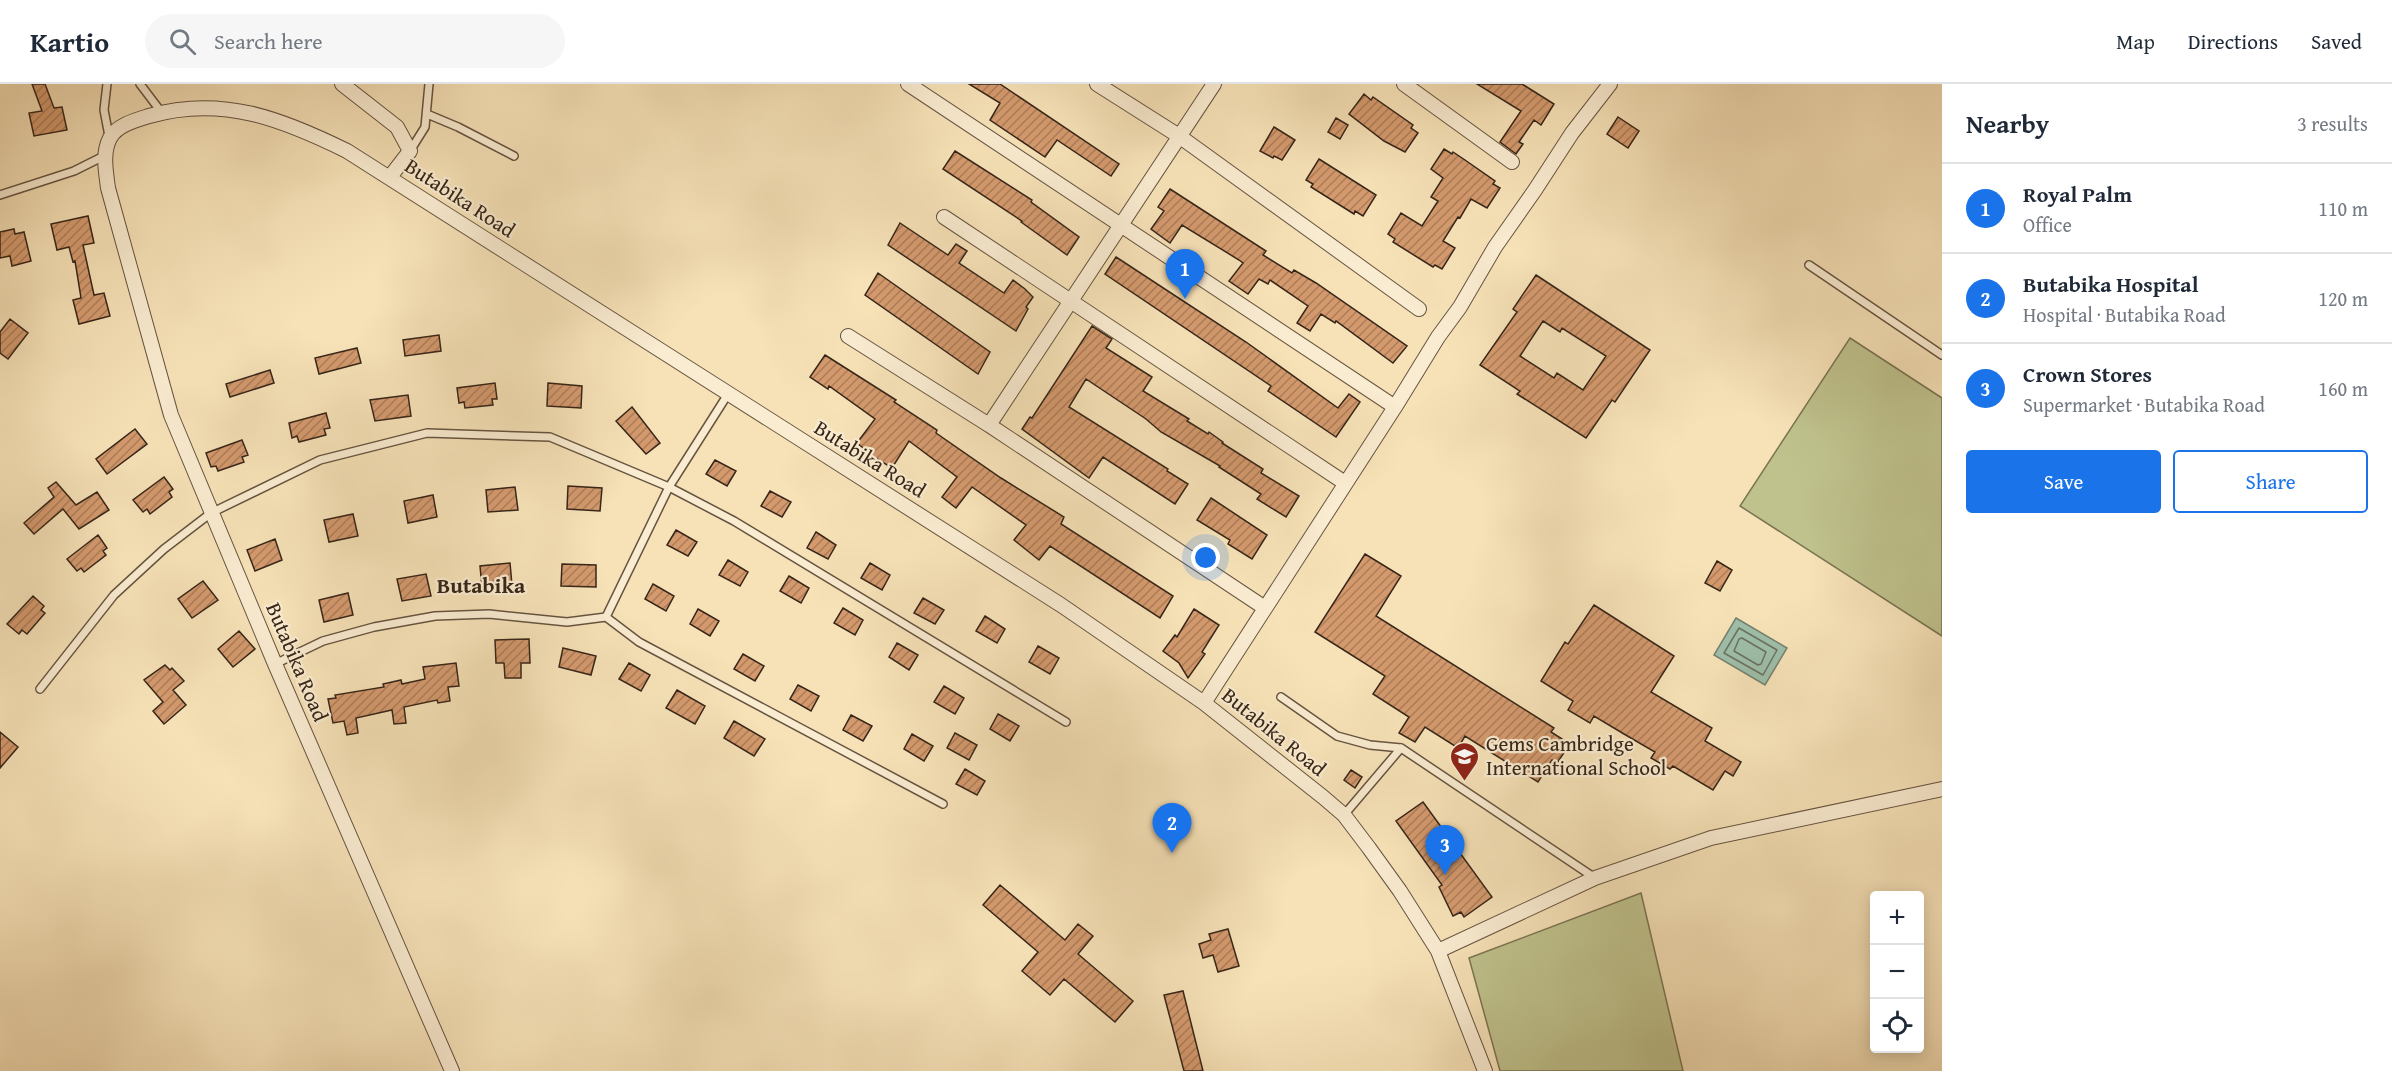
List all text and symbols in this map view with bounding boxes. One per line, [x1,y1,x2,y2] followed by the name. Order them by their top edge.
[145,14,565,68] search box
[30,21,109,62] text: Kartio
[166,25,199,58] icon: search
[214,25,323,57] text: Search here
[2116,26,2155,57] text: Map
[2188,26,2278,57] text: Directions
[2311,26,2362,57] text: Saved
[1966,104,2049,143] text: Nearby
[2297,109,2368,138] text: 3 results
[399,150,522,245] street label: Butabika Road
[2023,178,2132,210] text: Royal Palm
[1980,194,1991,223] text: 1
[2318,194,2368,223] text: 110 m
[2023,210,2072,239] text: Office
[1166,250,1204,299] pin: 1
[2023,268,2198,300] text: Butabika Hospital
[1980,284,1991,313] text: 2
[2318,284,2368,313] text: 120 m
[2023,300,2226,329] text: Hospital · Butabika Road
[2023,358,2152,390] text: Crown Stores
[1980,374,1991,403] text: 3
[2318,374,2368,403] text: 160 m
[2023,390,2265,419] text: Supermarket · Butabika Road
[808,412,933,506] street label: Butabika Road
[1966,450,2161,513] button: Save
[2173,450,2368,513] button: Share
[1191,543,1220,572] your location
[437,569,526,601] district label: Butabika
[258,598,337,727] street label: Butabika Road
[1215,680,1334,784] street label: Butabika Road
[1486,728,1667,783] place label: Gems Cambridge International School
[1449,740,1481,782] school or university icon: Gems Cambridge International School
[1152,804,1192,853] pin: 2
[1426,826,1464,875] pin: 3
[1870,891,1924,1053] map controls
[1870,891,1924,945] button: +
[1870,945,1924,999] button: −
[1870,999,1924,1053] button: locate

